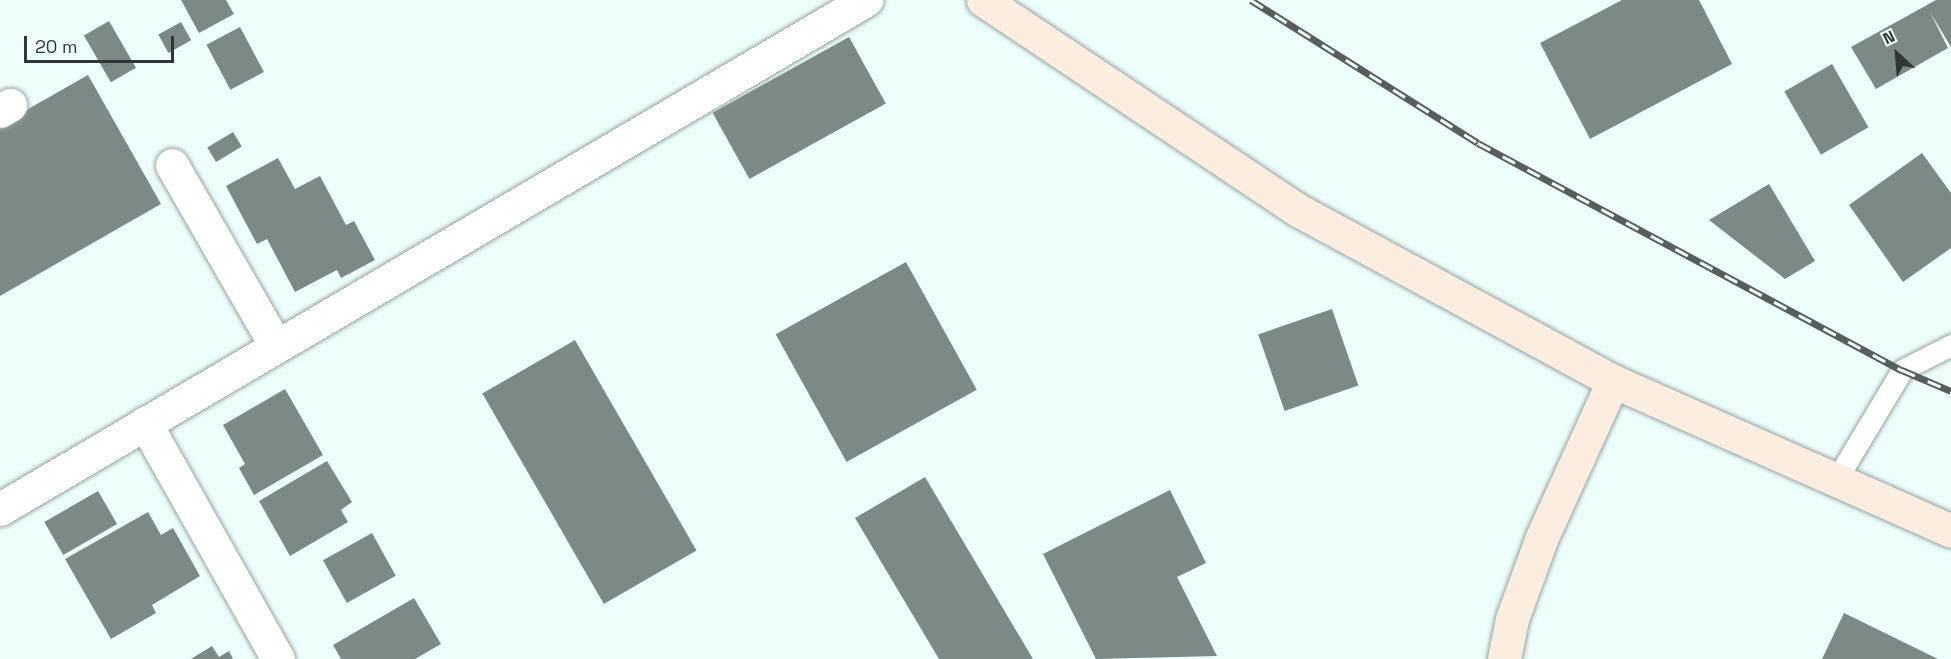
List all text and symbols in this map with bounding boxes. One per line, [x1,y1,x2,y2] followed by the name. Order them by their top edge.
[27,24,177,62] scale bar
[1867,24,1927,84] north arrow
[1879,26,1898,49] text: N
[35,35,78,58] text: 20 m

